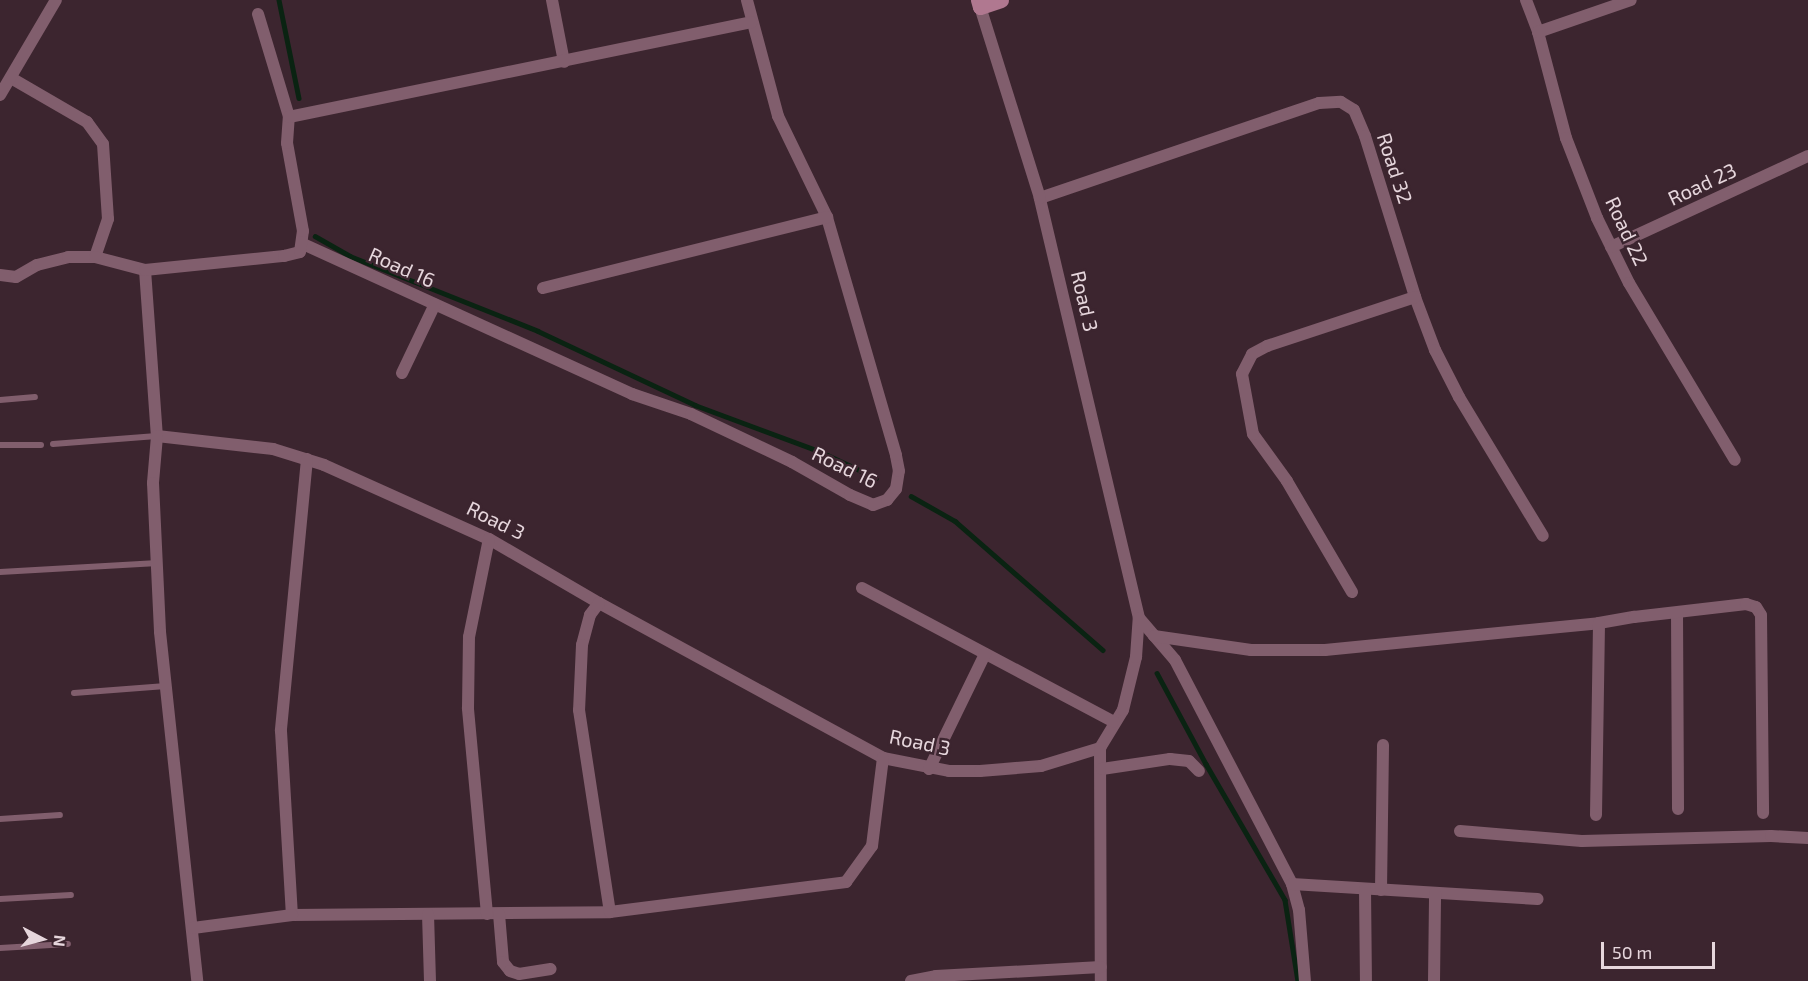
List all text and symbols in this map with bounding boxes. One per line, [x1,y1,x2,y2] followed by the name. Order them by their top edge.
[1372,130,1418,206] street label: Road 32
[1664,158,1740,210] street label: Road 23
[1601,193,1653,269] street label: Road 22
[365,242,439,292] street label: Road 16
[1066,268,1104,334] street label: Road 3
[808,441,882,493] street label: Road 16
[463,496,529,544] street label: Road 3
[887,724,953,760] street label: Road 3
[12,909,72,969] north arrow
[1604,930,1718,968] scale bar
[50,934,70,948] text: N
[1612,941,1652,963] text: 50 m

